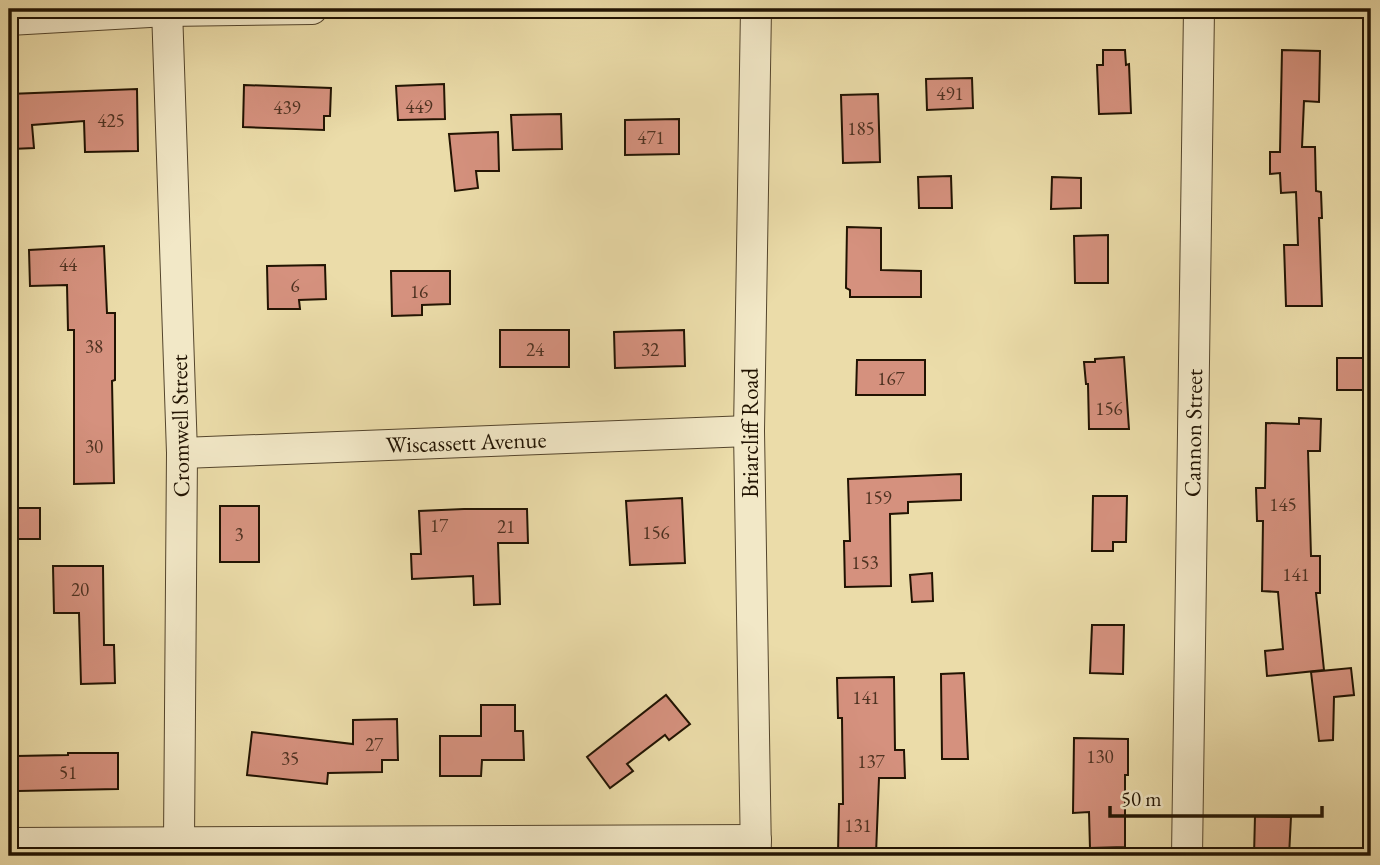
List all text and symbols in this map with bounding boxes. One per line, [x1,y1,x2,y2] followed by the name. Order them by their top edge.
[936,81,964,106] house number: 491
[405,94,433,119] house number: 449
[273,95,301,120] house number: 439
[97,108,125,133] house number: 425
[847,116,875,141] house number: 185
[637,125,665,150] house number: 471
[59,252,78,277] house number: 44
[290,273,300,298] house number: 6
[410,279,428,304] house number: 16
[85,334,103,359] house number: 38
[526,337,545,362] house number: 24
[641,337,659,362] house number: 32
[164,353,196,498] street label: Cromwell Street
[877,366,906,391] house number: 167
[735,368,765,498] street label: Briarcliff Road
[1177,368,1209,497] street label: Cannon Street
[1095,396,1123,421] house number: 156
[385,424,547,460] street label: Wiscassett Avenue
[85,434,103,459] house number: 30
[864,485,892,510] house number: 159
[1269,492,1297,517] house number: 145
[430,513,449,538] house number: 17
[497,514,515,539] house number: 21
[642,520,670,545] house number: 156
[234,522,244,547] house number: 3
[851,550,879,575] house number: 153
[1282,562,1310,587] house number: 141
[71,577,89,602] house number: 20
[852,685,880,710] house number: 141
[365,732,384,757] house number: 27
[1086,744,1114,769] house number: 130
[281,746,299,771] house number: 35
[857,749,886,774] house number: 137
[59,760,77,785] house number: 51
[1110,774,1322,818] scale bar
[1121,785,1162,812] text: 50 m
[844,813,872,838] house number: 131

